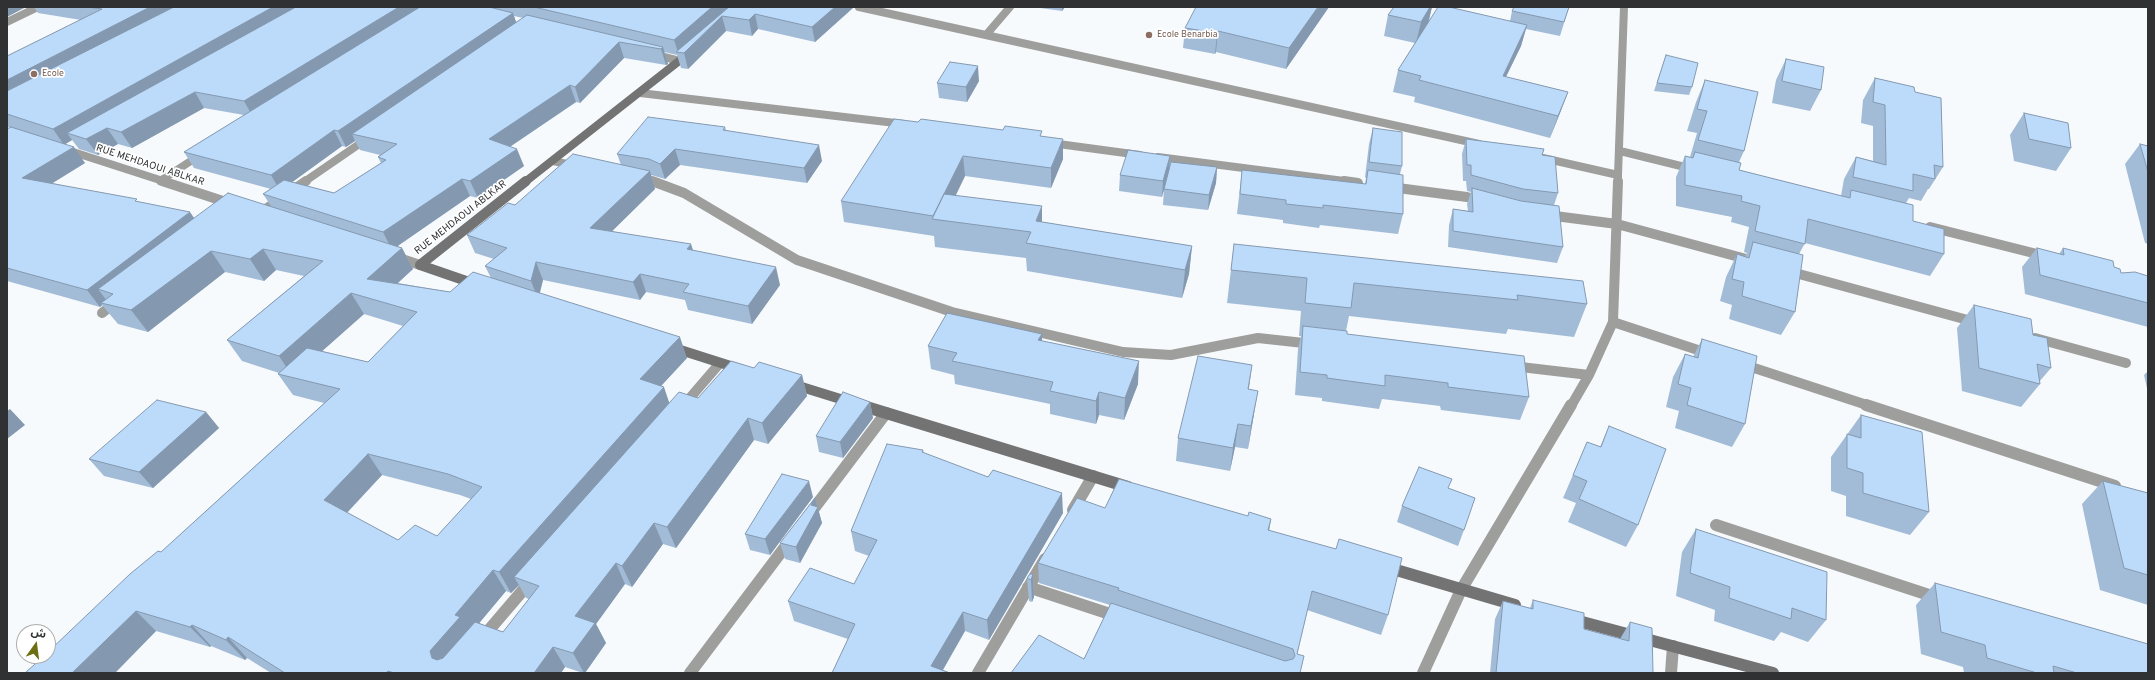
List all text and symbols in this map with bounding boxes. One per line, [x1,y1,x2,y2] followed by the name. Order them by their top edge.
[1144,30,1154,40] marker: Ecole Benarbia
[1157,30,1217,40] place label: Ecole Benarbia
[29,69,39,79] marker: Ecole
[42,69,64,79] place label: Ecole
[94,143,206,189] street label: RUE MEHDAOUI ABLKAR
[413,178,509,258] street label: RUE MEHDAOUI ABLKAR
[16,624,56,664] north arrow
[30,625,48,642] text: ش

